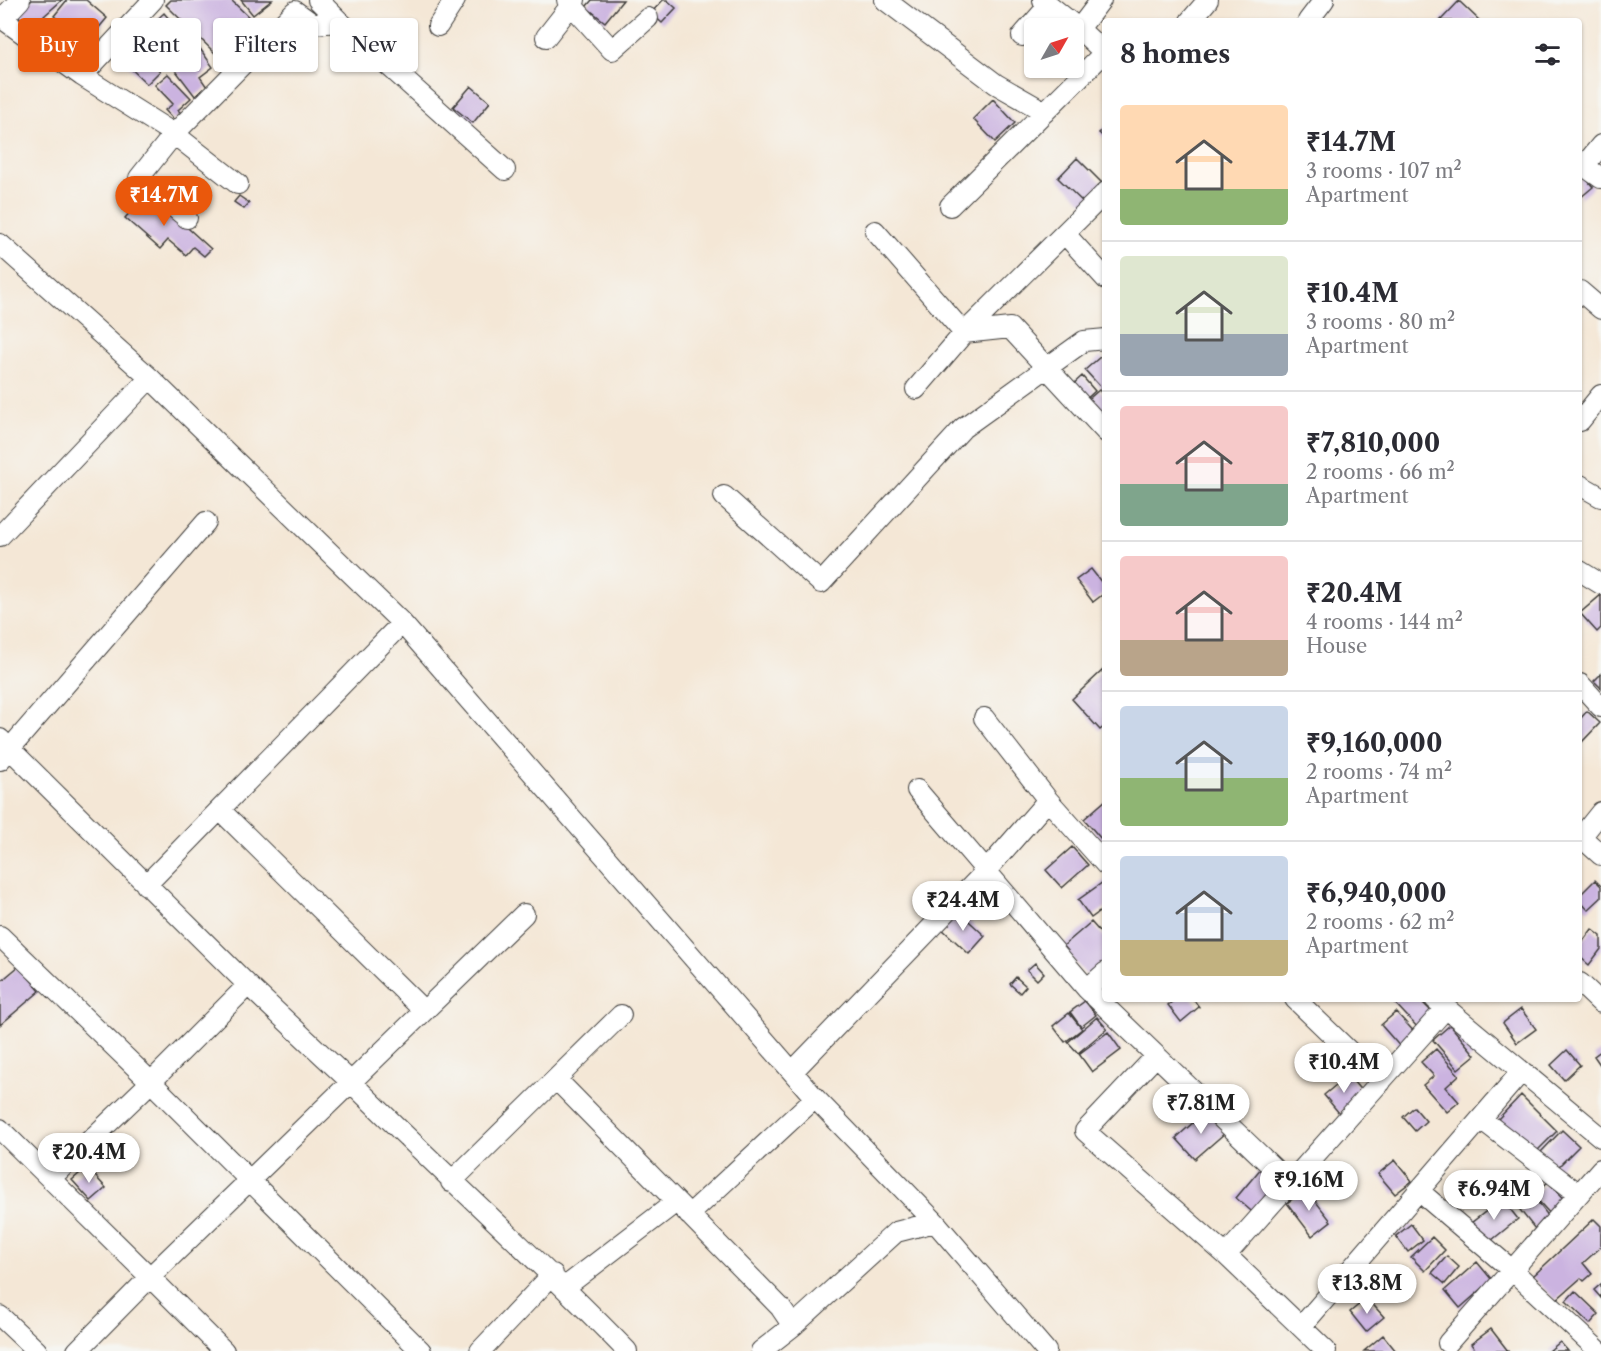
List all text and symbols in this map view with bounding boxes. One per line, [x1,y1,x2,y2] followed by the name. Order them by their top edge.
[18,18,99,72] chip: Buy
[111,18,201,72] chip: Rent
[213,18,318,72] chip: Filters
[330,18,418,72] chip: New
[1024,18,1084,78] north arrow
[1024,18,1084,78] map controls
[1120,38,1230,70] text: 8 homes
[1531,38,1564,71] icon: filters
[1306,126,1396,158] text: ₹14.7M
[1168,129,1240,201] icon: home
[1306,159,1462,183] text: 3 rooms · 107 m²
[115,176,213,227] pin: ₹14.7M
[129,183,199,207] text: ₹14.7M
[1306,183,1409,207] text: Apartment
[1306,277,1399,309] text: ₹10.4M
[1168,280,1240,352] icon: home
[1306,310,1455,334] text: 3 rooms · 80 m²
[1306,334,1409,358] text: Apartment
[1306,427,1440,459] text: ₹7,810,000
[1168,430,1240,502] icon: home
[1306,460,1455,484] text: 2 rooms · 66 m²
[1306,484,1409,508] text: Apartment
[1306,577,1403,609] text: ₹20.4M
[1168,580,1240,652] icon: home
[1306,610,1463,634] text: 4 rooms · 144 m²
[1306,634,1367,658] text: House
[1306,727,1442,759] text: ₹9,160,000
[1168,730,1240,802] icon: home
[1306,760,1452,784] text: 2 rooms · 74 m²
[1306,784,1409,808] text: Apartment
[1306,877,1447,909] text: ₹6,940,000
[1168,880,1240,952] icon: home
[914,881,1012,932] pin: ₹24.4M
[926,888,1000,912] text: ₹24.4M
[1306,910,1454,934] text: 2 rooms · 62 m²
[1306,934,1409,958] text: Apartment
[1295,1043,1393,1094] pin: ₹10.4M
[1308,1050,1380,1074] text: ₹10.4M
[1152,1084,1250,1135] pin: ₹7.81M
[1167,1091,1235,1115] text: ₹7.81M
[40,1133,138,1184] pin: ₹20.4M
[52,1140,126,1164] text: ₹20.4M
[1260,1161,1358,1212] pin: ₹9.16M
[1274,1168,1344,1192] text: ₹9.16M
[1445,1170,1543,1221] pin: ₹6.94M
[1457,1177,1531,1201] text: ₹6.94M
[1318,1264,1416,1315] pin: ₹13.8M
[1332,1271,1402,1295] text: ₹13.8M

